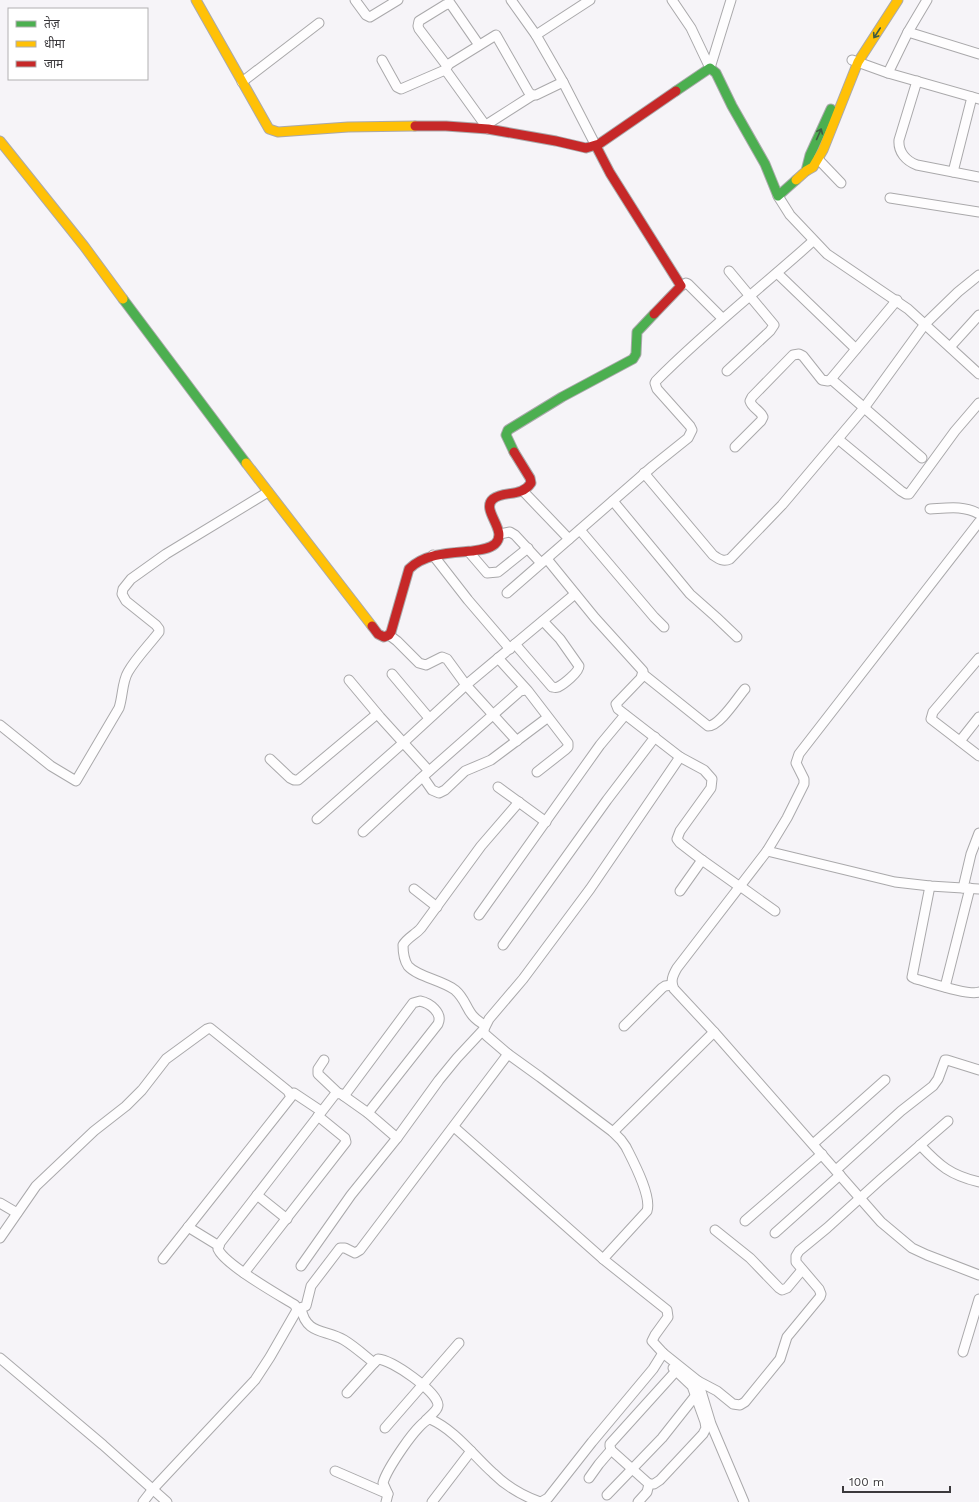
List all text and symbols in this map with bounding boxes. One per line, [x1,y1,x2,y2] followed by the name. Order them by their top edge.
[8,8,148,80] legend
[44,16,61,31] text: तेज़
[873,27,881,38] one-way arrow
[44,36,66,51] text: धीमा
[44,57,64,71] text: जाम
[816,129,824,141] one-way arrow
[843,1468,950,1494] scale bar
[849,1475,884,1489] text: 100 m

